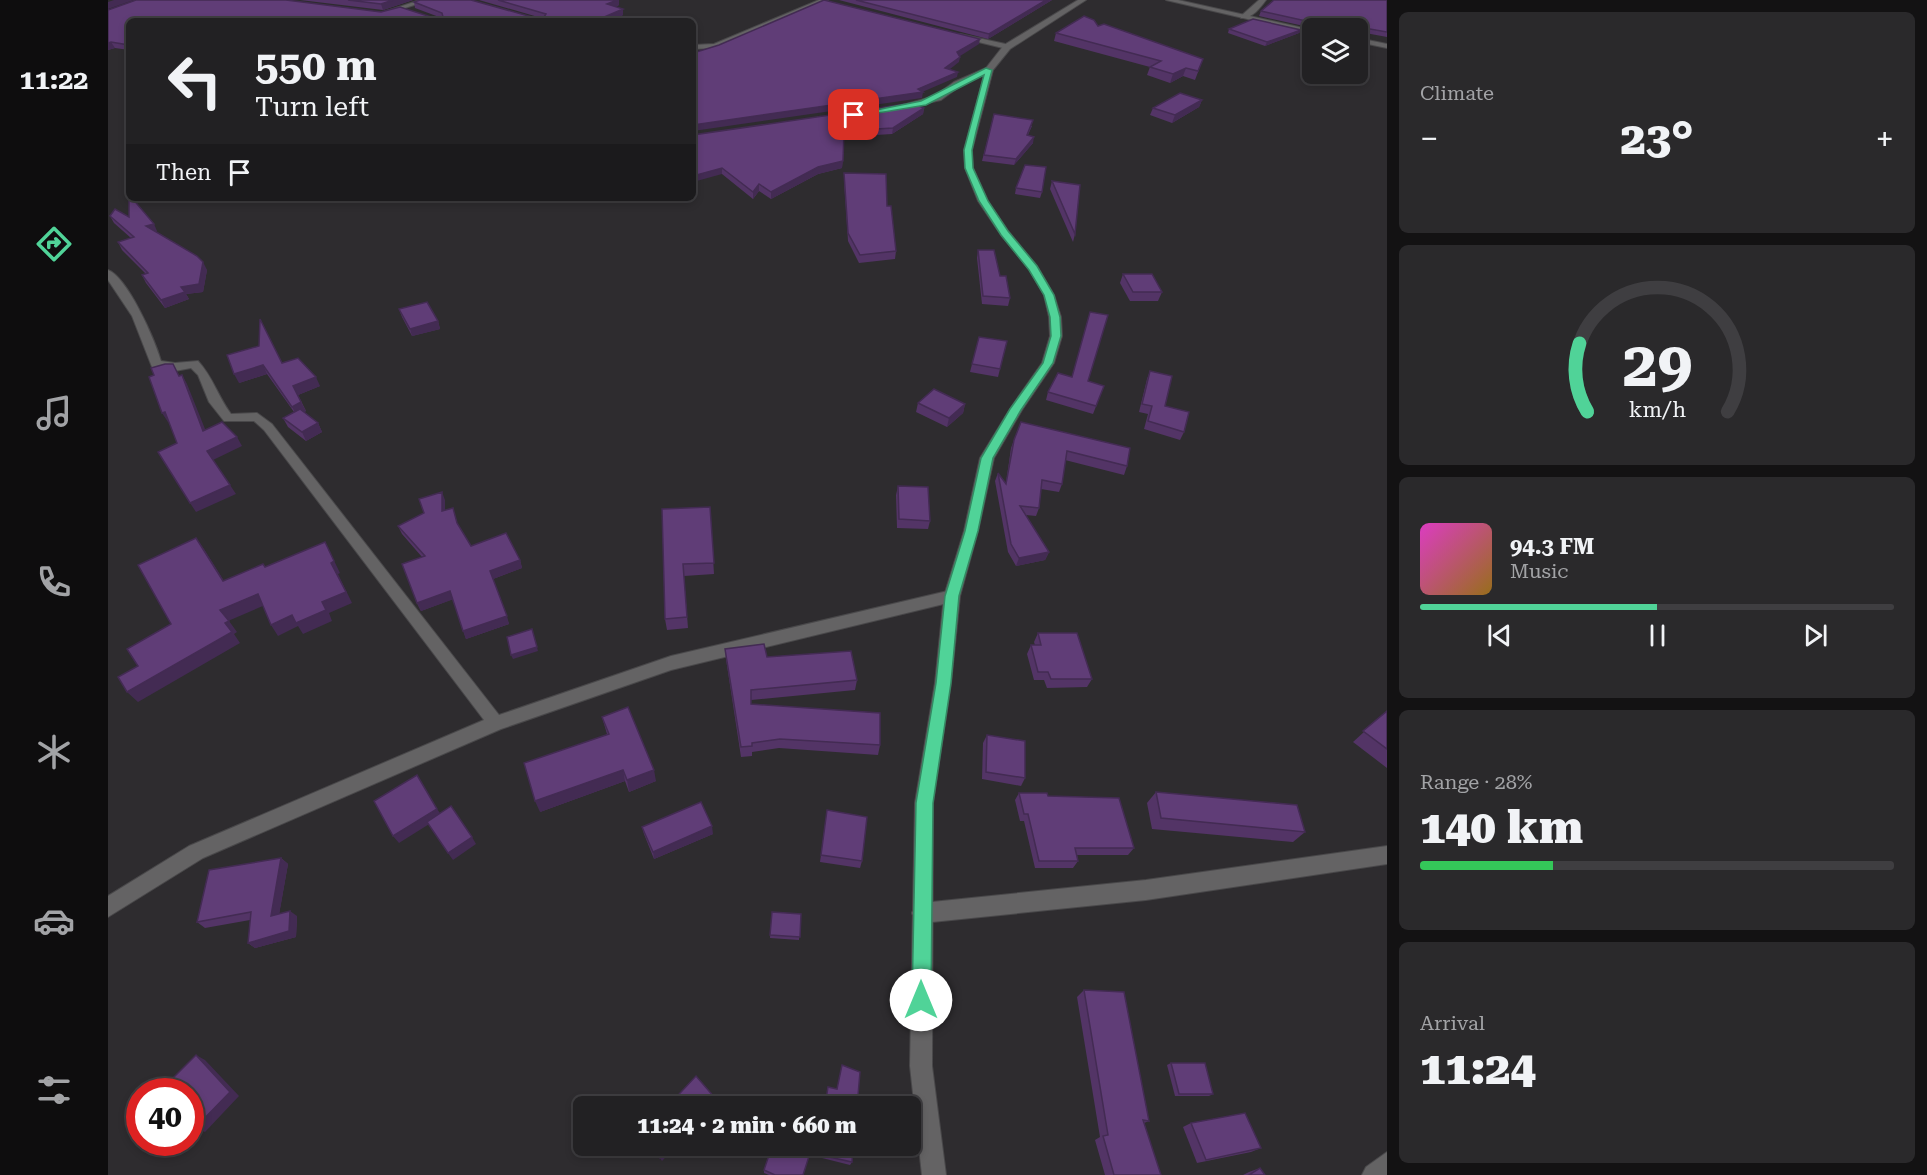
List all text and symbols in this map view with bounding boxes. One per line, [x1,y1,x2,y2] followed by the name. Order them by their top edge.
[1302,18,1368,84] map controls
[1302,18,1368,84] button: layers
[255,41,377,90] text: 550 m
[156,42,234,120] icon: left
[20,64,88,96] text: 11:22
[1420,81,1494,105] text: Climate
[828,89,879,140] pin
[255,91,369,123] text: Turn left
[837,98,870,131] icon: arrive
[1621,112,1694,165] text: 23°
[1420,119,1438,158] text: −
[1876,119,1894,158] text: +
[223,156,256,189] icon: arrive
[156,160,211,185] text: Then
[33,223,75,265] icon: directions
[1622,328,1692,401] text: 29
[33,392,75,434] icon: music
[1628,397,1686,422] text: km/h
[1510,534,1594,559] text: 94.3 FM
[1510,559,1569,583] text: Music
[33,561,75,603] icon: phone
[1483,619,1516,652] icon: previous
[1641,619,1674,652] icon: pause
[1799,619,1832,652] icon: next
[33,731,75,773] icon: climate
[1420,770,1532,794] text: Range · 28%
[1420,801,1583,854] text: 140 km
[33,900,75,942] icon: car
[889,968,953,1032] position arrow
[1420,1011,1485,1035] text: Arrival
[1420,1042,1536,1095] text: 11:24
[33,1069,75,1111] icon: filters
[126,1078,204,1156] speed limit sign: 40
[637,1113,857,1138] text: 11:24 · 2 min · 660 m

